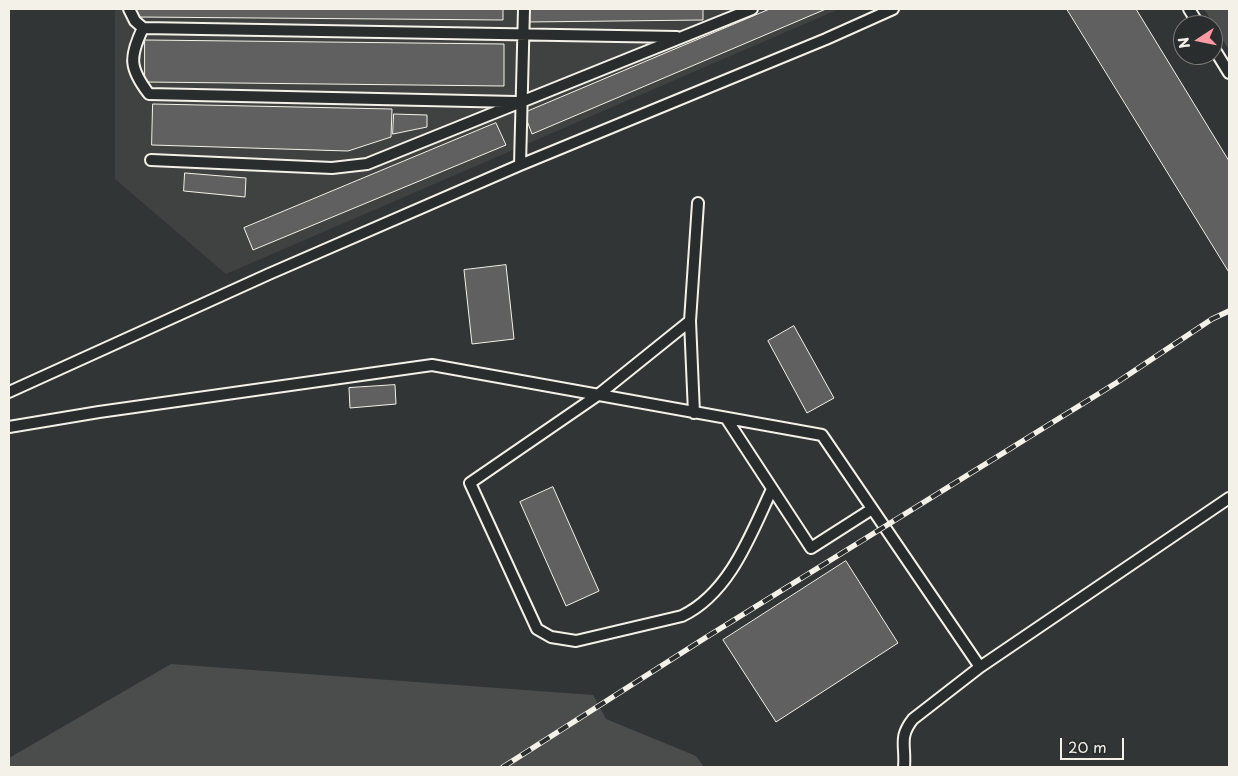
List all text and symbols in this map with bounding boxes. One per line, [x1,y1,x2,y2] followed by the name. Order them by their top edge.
[1173,15,1223,65] north arrow
[1172,35,1195,50] text: N
[1063,728,1127,760] scale bar
[1068,735,1107,758] text: 20 m

